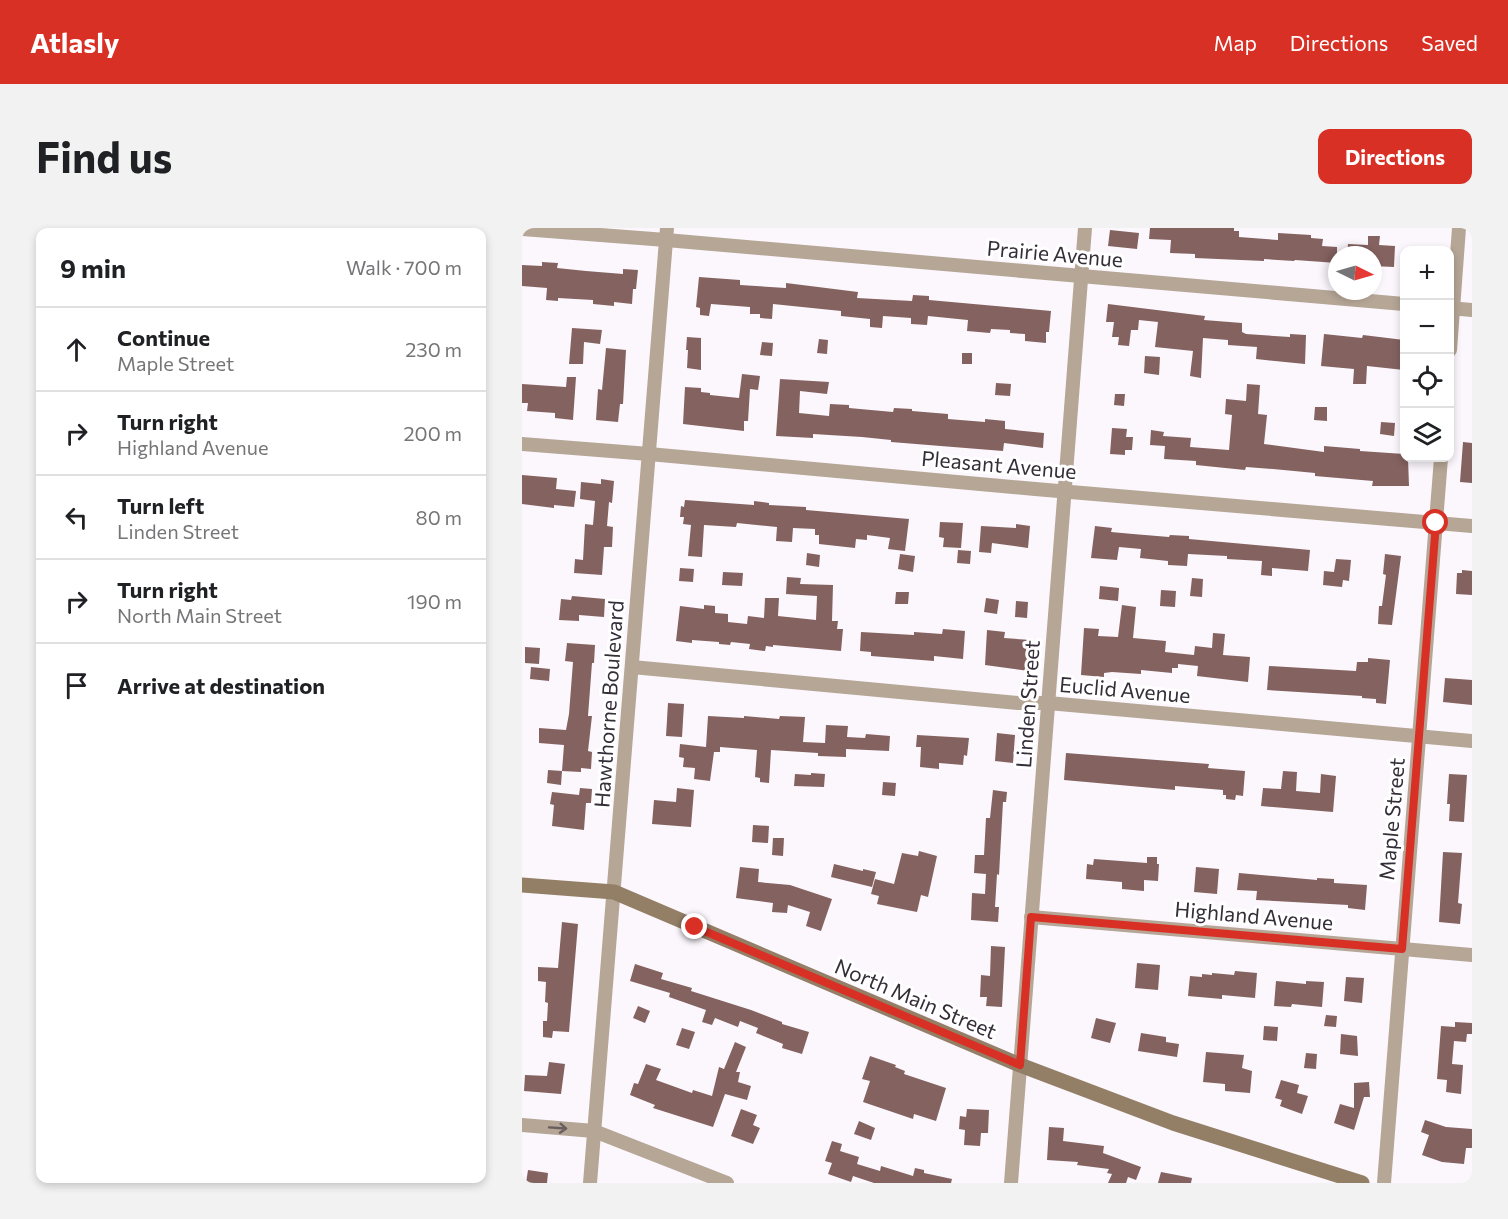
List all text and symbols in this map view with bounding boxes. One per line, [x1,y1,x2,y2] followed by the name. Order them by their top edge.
[30,25,119,59] text: Atlasly
[1214,30,1257,55] text: Map
[1290,30,1388,55] text: Directions
[1421,30,1478,55] text: Saved
[1318,129,1472,184] button: Directions
[36,130,172,182] text: Find us
[986,235,1124,271] street label: Prairie Avenue
[1328,246,1382,300] north arrow
[1400,246,1454,462] map controls
[1400,246,1454,300] button: +
[60,252,126,283] text: 9 min
[346,255,462,279] text: Walk · 700 m
[1400,300,1454,354] button: −
[117,324,210,351] text: Continue
[60,333,93,366] icon: ahead
[405,337,462,361] text: 230 m
[117,351,234,375] text: Maple Street
[1400,354,1454,408] button: locate
[117,408,218,435] text: Turn right
[1400,408,1454,462] button: layers
[60,417,93,450] icon: right
[404,421,462,445] text: 200 m
[117,435,268,459] text: Highland Avenue
[920,445,1078,483] street label: Pleasant Avenue
[117,492,204,519] text: Turn left
[60,501,93,534] icon: left
[416,505,462,529] text: 80 m
[1422,509,1448,535] route start
[117,519,239,543] text: Linden Street
[117,576,218,603] text: Turn right
[60,585,93,618] icon: right
[407,589,462,613] text: 190 m
[588,600,628,808] street label: Hawthorne Boulevard
[117,603,282,627] text: North Main Street
[1010,639,1044,769] street label: Linden Street
[60,669,93,702] icon: arrive
[1058,671,1192,707] street label: Euclid Avenue
[117,672,325,699] text: Arrive at destination
[1373,757,1409,881] street label: Maple Street
[1174,896,1334,934] street label: Highland Avenue
[681,913,707,939] route end
[831,953,1001,1043] street label: North Main Street
[548,1123,567,1134] one-way arrow

